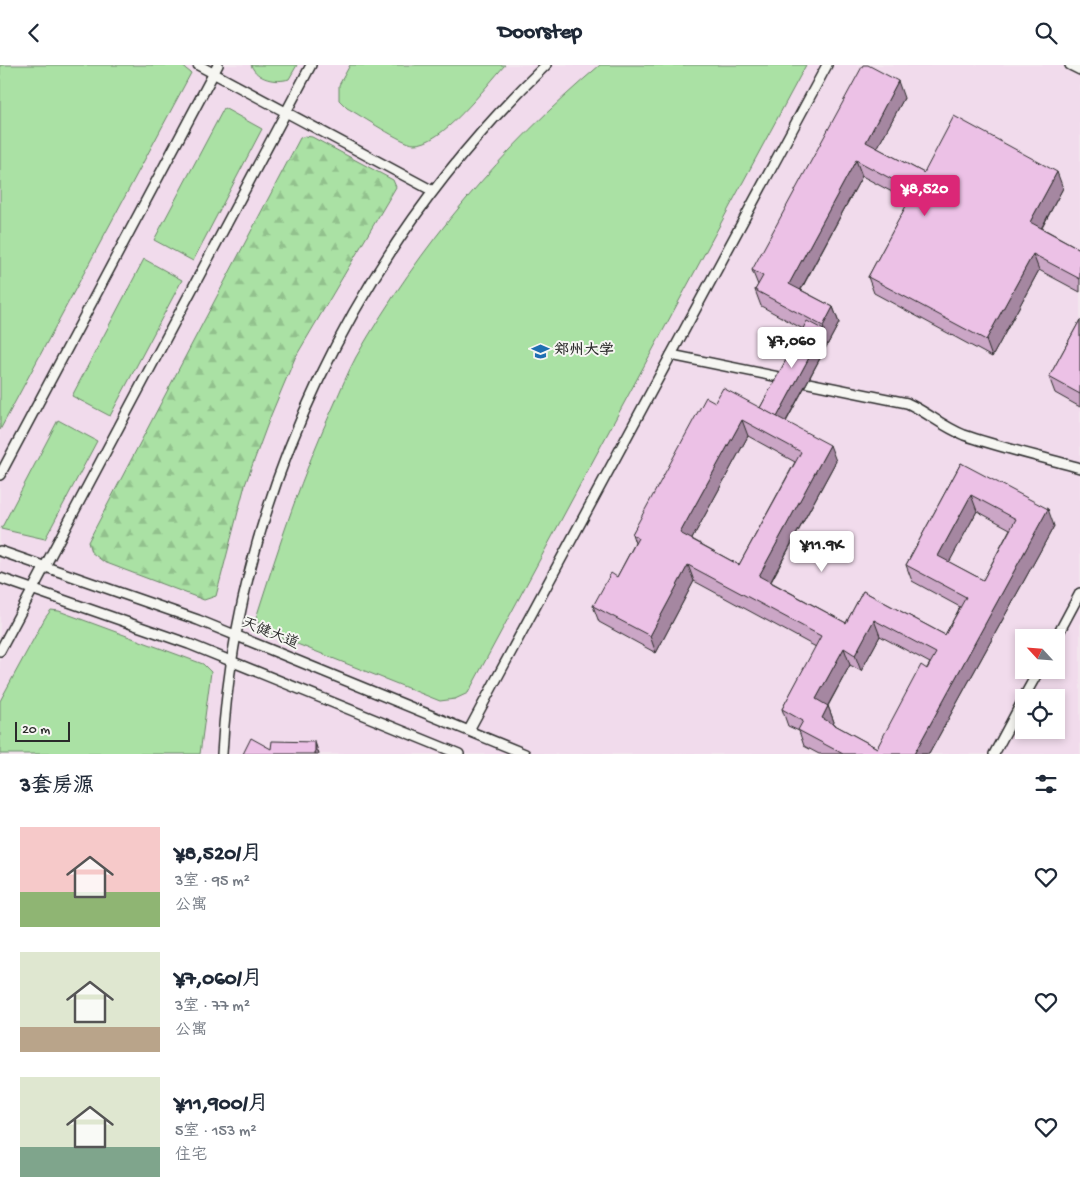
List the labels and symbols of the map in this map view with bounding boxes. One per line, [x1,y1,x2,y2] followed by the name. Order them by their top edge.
[884,175,966,217] pin: ¥8,520
[751,327,833,369] pin: ¥7,060
[530,341,550,361] school or university icon: 郑州大学
[554,342,614,360] place label: 郑州大学
[781,531,863,573] pin: ¥11.9K
[239,614,301,654] street label: 天健大道
[1015,629,1065,679] north arrow
[15,719,70,742] scale bar

